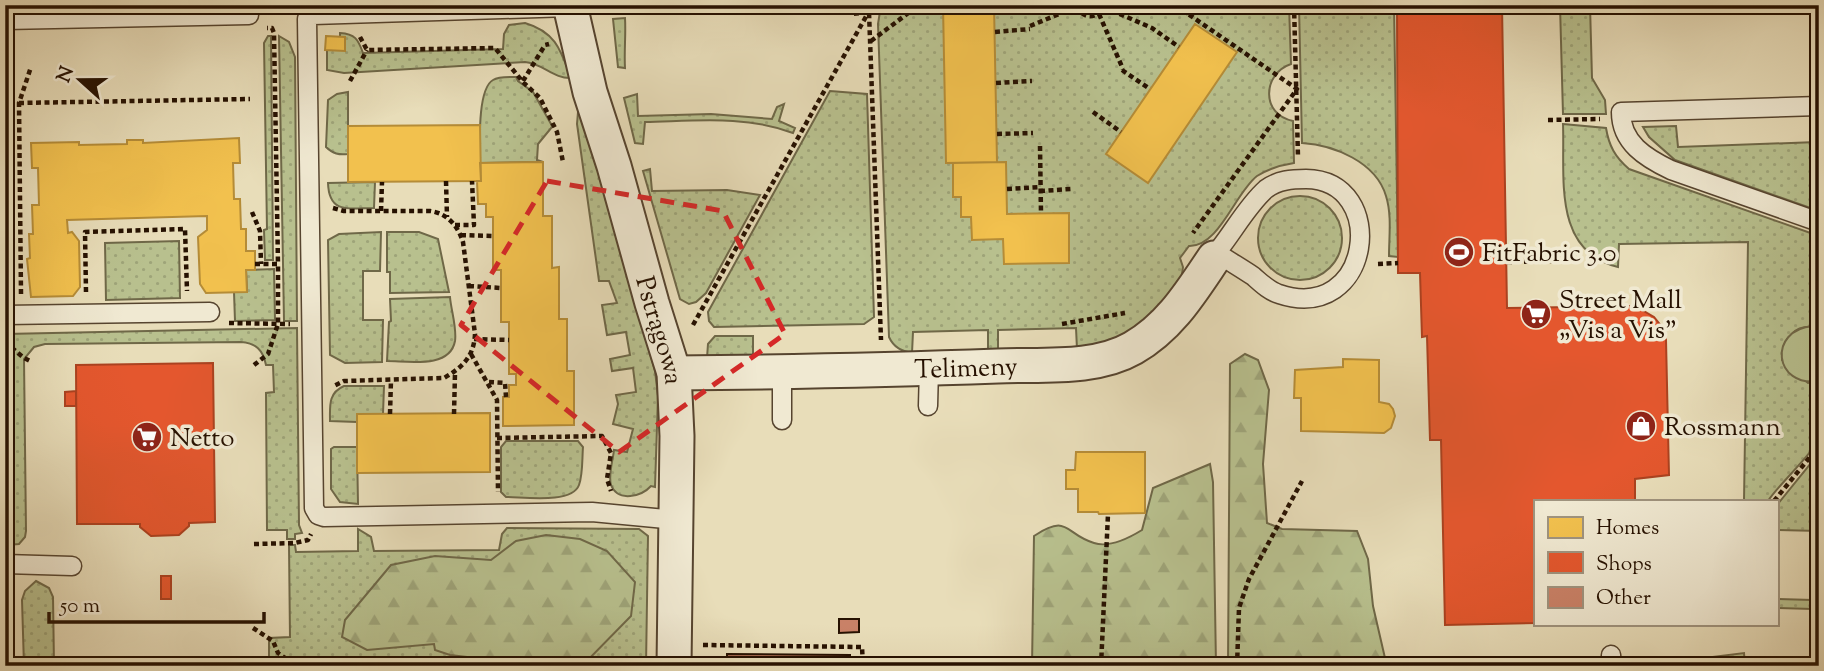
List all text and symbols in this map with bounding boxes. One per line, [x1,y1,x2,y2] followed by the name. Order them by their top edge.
[46,46,116,116] north arrow
[51,63,82,87] text: N
[1442,235,1476,269] sports icon: FitFabric 3.0
[1482,236,1617,273] place label: FitFabric 3.0
[624,272,691,386] street label: Pstrągowa
[1559,283,1682,350] place label: Street Mall „Vis a Vis”
[1519,297,1553,331] supermarket icon: Street Mall „Vis a Vis”
[914,349,1018,390] street label: Telimeny
[1624,409,1658,443] shop icon: Rossmann
[1664,410,1781,447] place label: Rossmann
[130,420,164,454] supermarket icon: Netto
[170,421,234,458] place label: Netto
[1534,500,1778,626] legend
[1596,514,1659,544] text: Homes
[1596,550,1652,580] text: Shops
[49,580,264,624] scale bar
[1596,584,1651,614] text: Other
[59,592,100,622] text: 50 m

